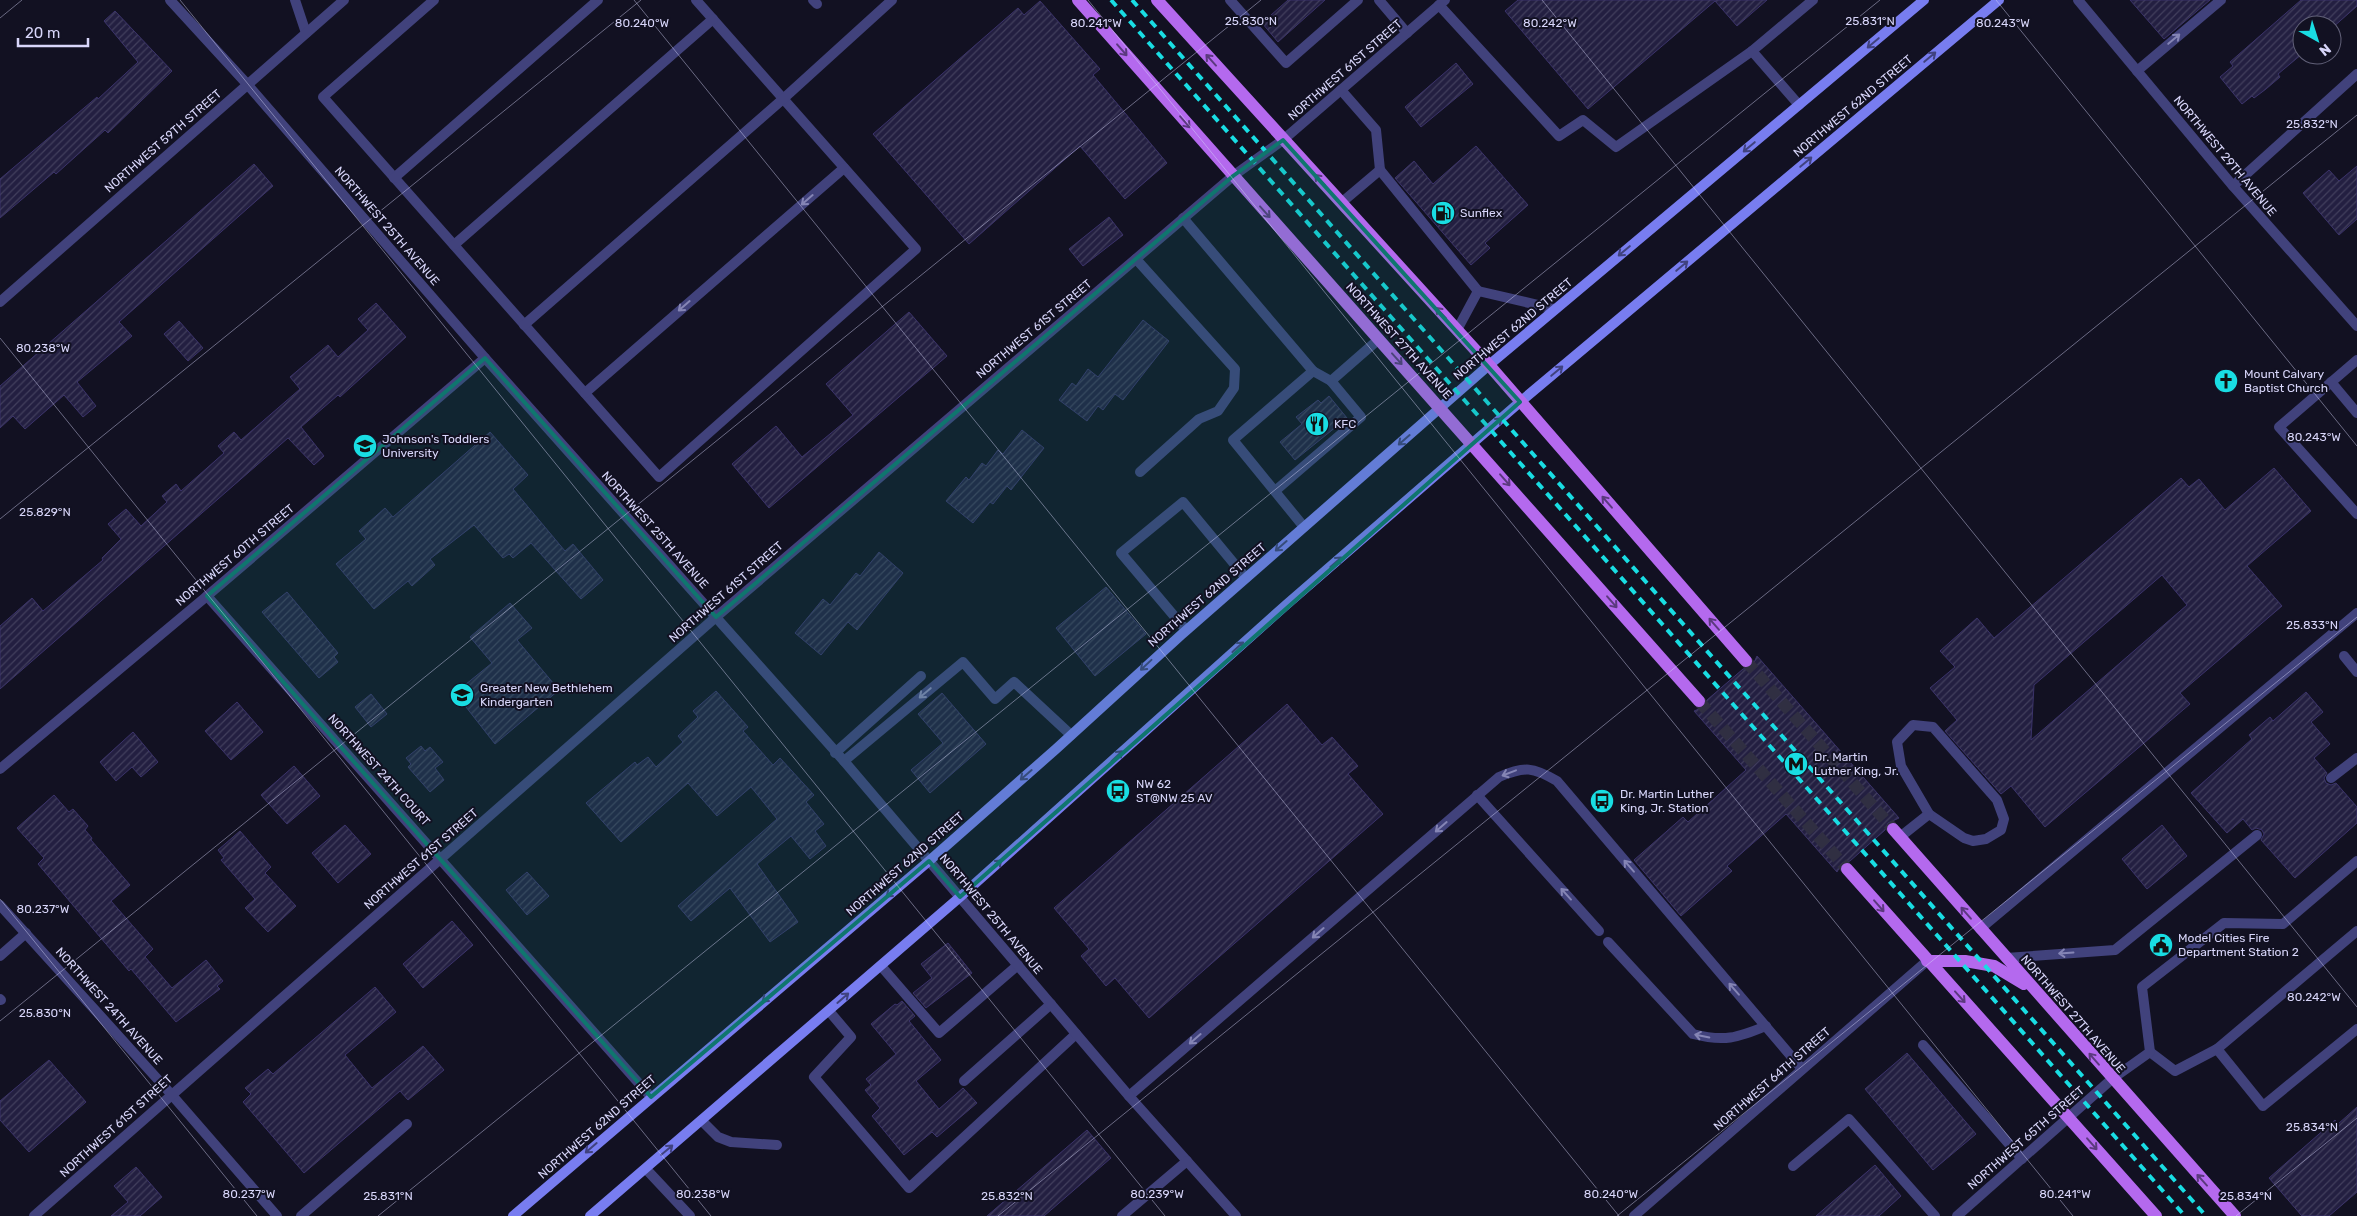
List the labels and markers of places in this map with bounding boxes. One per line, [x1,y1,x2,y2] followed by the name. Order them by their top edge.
[1430,200,1456,226] fuel station icon: Sunflex
[1460,206,1503,220] place label: Sunflex
[2244,367,2328,395] place label: Mount Calvary Baptist Church
[2213,368,2239,394] church icon: Mount Calvary Baptist Church
[1304,411,1330,437] restaurant icon: KFC
[1334,417,1356,431] place label: KFC
[382,432,489,460] place label: Johnson's Toddlers University
[352,433,378,459] school or university icon: Johnson's Toddlers University
[480,681,613,709] place label: Greater New Bethlehem Kindergarten
[449,682,475,708] school or university icon: Greater New Bethlehem Kindergarten
[1814,750,1899,778] place label: Dr. Martin Luther King, Jr.
[1783,751,1809,777] metro station icon: Dr. Martin Luther King, Jr.
[1136,777,1213,805] place label: NW 62 ST@NW 25 AV
[1105,778,1131,804] bus stop icon: NW 62 ST@NW 25 AV
[1620,787,1714,815] place label: Dr. Martin Luther King, Jr. Station
[1589,788,1615,814] bus stop icon: Dr. Martin Luther King, Jr. Station
[2178,931,2299,959] place label: Model Cities Fire Department Station 2
[2148,932,2174,958] public building icon: Model Cities Fire Department Station 2

